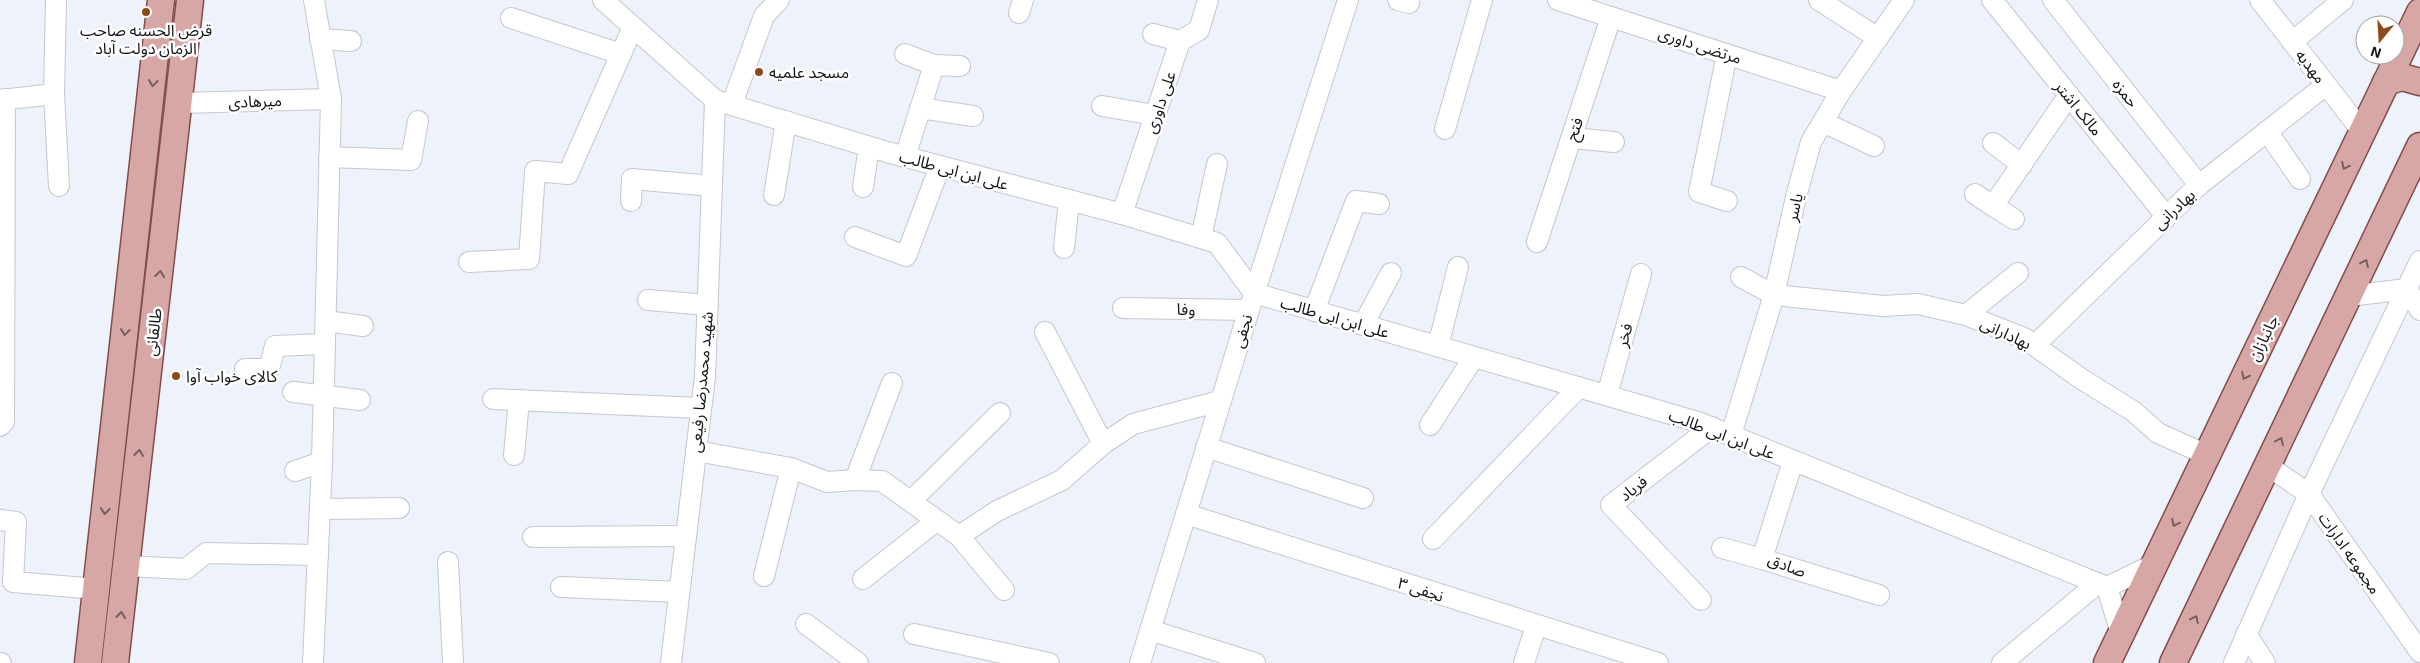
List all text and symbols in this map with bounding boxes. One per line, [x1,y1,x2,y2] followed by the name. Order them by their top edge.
[140,6,152,18] marker: قرض الحسنه صاحب الزمان دولت آباد
[2355,15,2405,65] north arrow
[80,20,212,58] place label: قرض الحسنه صاحب الزمان دولت آباد
[1656,22,1744,68] street label: مرتضی داوری
[2368,43,2383,62] text: N
[2292,45,2330,87] street label: مهدیه
[769,62,849,81] place label: مسجد علمیه
[753,66,765,78] marker: مسجد علمیه
[1140,68,1180,136] street label: علی داوری
[2109,75,2143,111] street label: حمزه
[2050,76,2107,140] street label: مالک اشتر
[148,80,159,88] one-way arrow
[228,90,282,112] street label: میرهادی
[1561,115,1590,144] street label: فتح
[897,146,1011,194] street label: علی ابن ابی طالب
[2341,161,2351,170] one-way arrow
[2149,185,2199,233] street label: بهادرانی
[1781,191,1807,224] street label: یاسر
[2358,259,2368,268] one-way arrow
[154,270,165,278] one-way arrow
[1278,292,1392,342] street label: علی ابن ابی طالب
[1176,299,1196,319] street label: وفا
[140,307,166,357] street label: طالقانی
[685,311,717,453] street label: شهید محمدرضا رفیعی
[1227,312,1257,350] street label: نجفی
[2243,312,2283,364] street label: جانبازان
[1977,313,2035,353] street label: بهادارانی
[1611,321,1637,350] street label: فخر
[120,328,131,336] one-way arrow
[186,366,278,386] place label: کالای خواب آوا
[170,370,182,382] marker: کالای خواب آوا
[2241,371,2251,380] one-way arrow
[1666,405,1778,463] street label: علی ابن ابی طالب
[2273,437,2284,446] one-way arrow
[133,449,144,457] one-way arrow
[1615,471,1651,505] street label: فریاد
[100,507,111,515] one-way arrow
[2315,508,2385,598] street label: مجموعه ادارات
[2170,518,2181,527] one-way arrow
[1765,549,1809,581] street label: صادق
[1396,572,1446,606] street label: نجفی ۳
[115,610,126,618] one-way arrow
[2188,615,2199,624] one-way arrow

